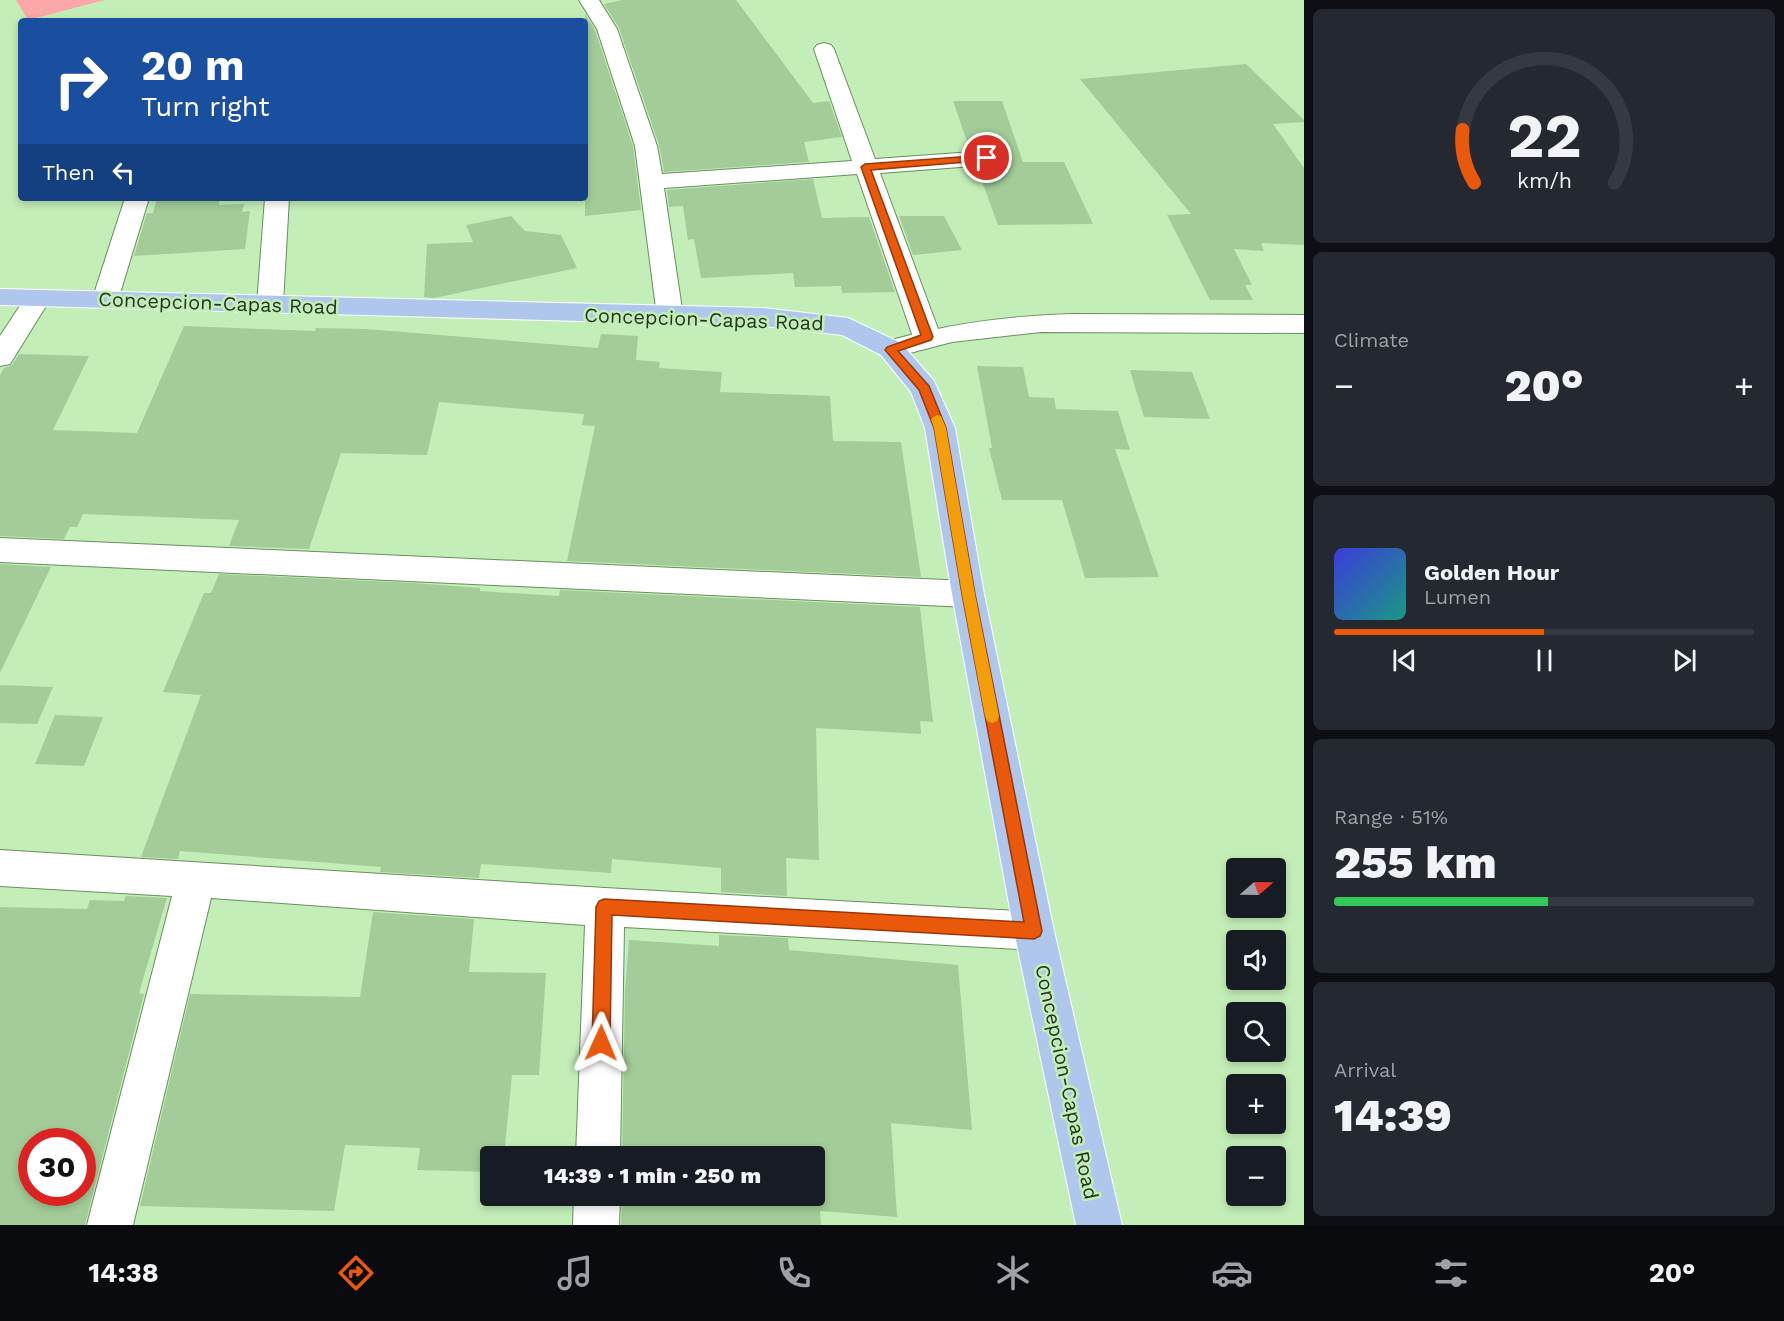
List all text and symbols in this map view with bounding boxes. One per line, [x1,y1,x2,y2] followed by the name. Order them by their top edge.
[141,41,245,90] text: 20 m
[42,42,120,120] icon: right
[141,91,270,123] text: Turn right
[1507,99,1581,172] text: 22
[961,132,1012,183] pin
[970,141,1003,174] icon: arrive
[107,156,140,189] icon: left
[42,160,95,185] text: Then
[1516,168,1572,193] text: km/h
[98,287,338,319] street label: Concepcion-Capas Road
[584,303,824,335] street label: Concepcion-Capas Road
[1334,328,1409,352] text: Climate
[1504,359,1584,412] text: 20°
[1334,366,1354,405] text: −
[1734,366,1754,405] text: +
[1424,560,1559,585] text: Golden Hour
[1424,585,1491,609] text: Lumen
[1388,644,1421,677] icon: previous
[1528,644,1561,677] icon: pause
[1668,644,1701,677] icon: next
[1334,805,1448,829] text: Range · 51%
[1334,836,1497,889] text: 255 km
[1226,858,1286,918] north arrow
[1226,858,1286,1206] map controls
[1226,930,1286,990] button: sound
[1030,962,1104,1202] street label: Concepcion-Capas Road
[1226,1002,1286,1062] button: search
[569,1011,633,1075] position arrow
[1334,1058,1396,1082] text: Arrival
[1226,1074,1286,1134] button: +
[1334,1089,1452,1142] text: 14:39
[18,1128,96,1206] speed limit sign: 30
[1226,1146,1286,1206] button: −
[544,1163,761,1188] text: 14:39 · 1 min · 250 m
[335,1252,377,1294] icon: directions
[554,1252,596,1294] icon: music
[773,1252,815,1294] icon: phone
[992,1252,1034,1294] icon: climate
[1211,1252,1253,1294] icon: car
[1430,1252,1472,1294] icon: filters
[88,1257,159,1289] text: 14:38
[1649,1257,1695,1289] text: 20°

